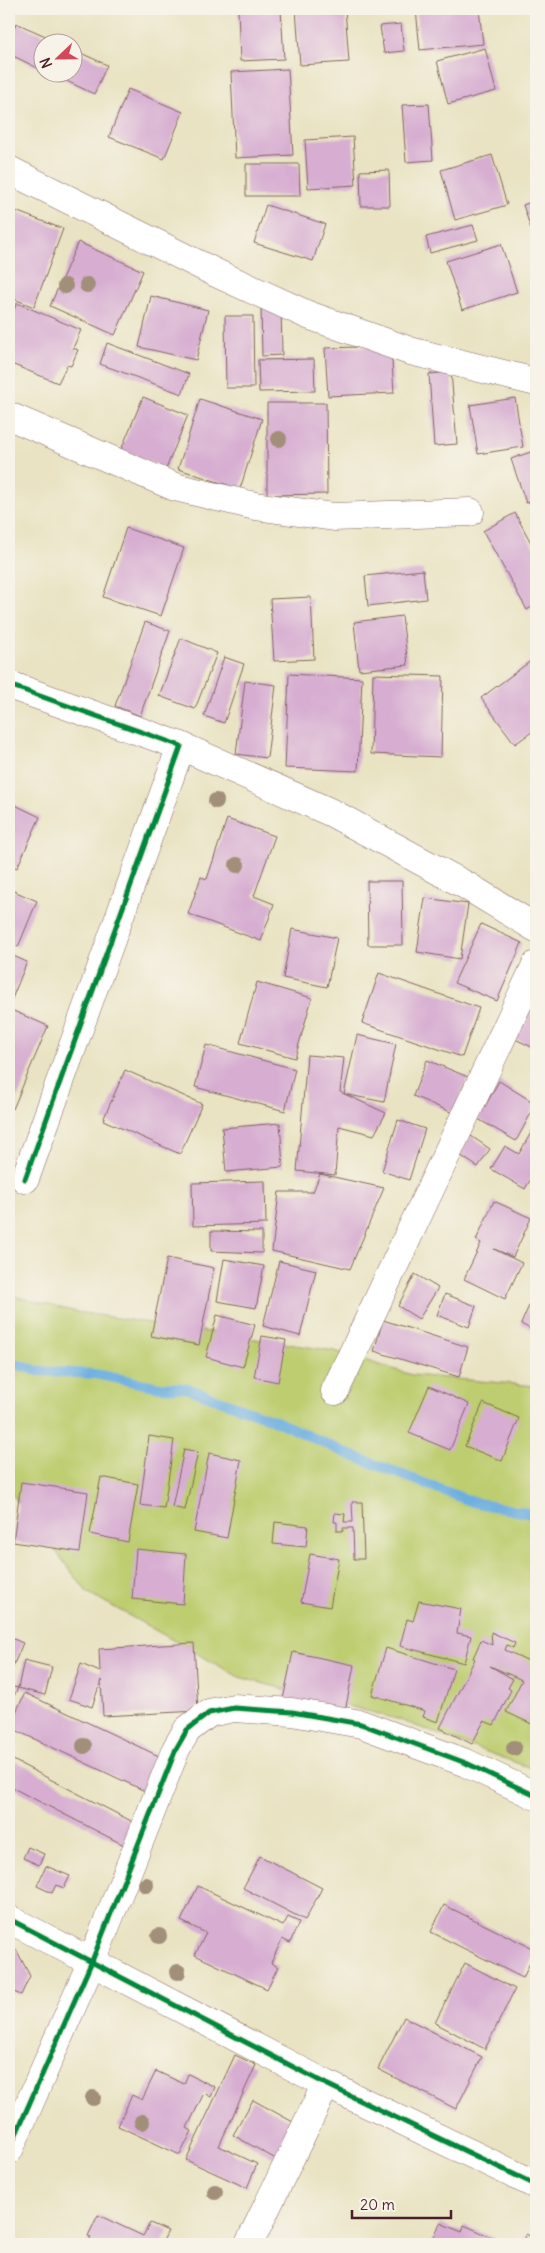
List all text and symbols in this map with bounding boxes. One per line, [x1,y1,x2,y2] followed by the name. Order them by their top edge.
[32,32,82,82] north arrow
[36,55,56,71] text: N
[352,2188,451,2220] scale bar
[360,2195,395,2214] text: 20 m

